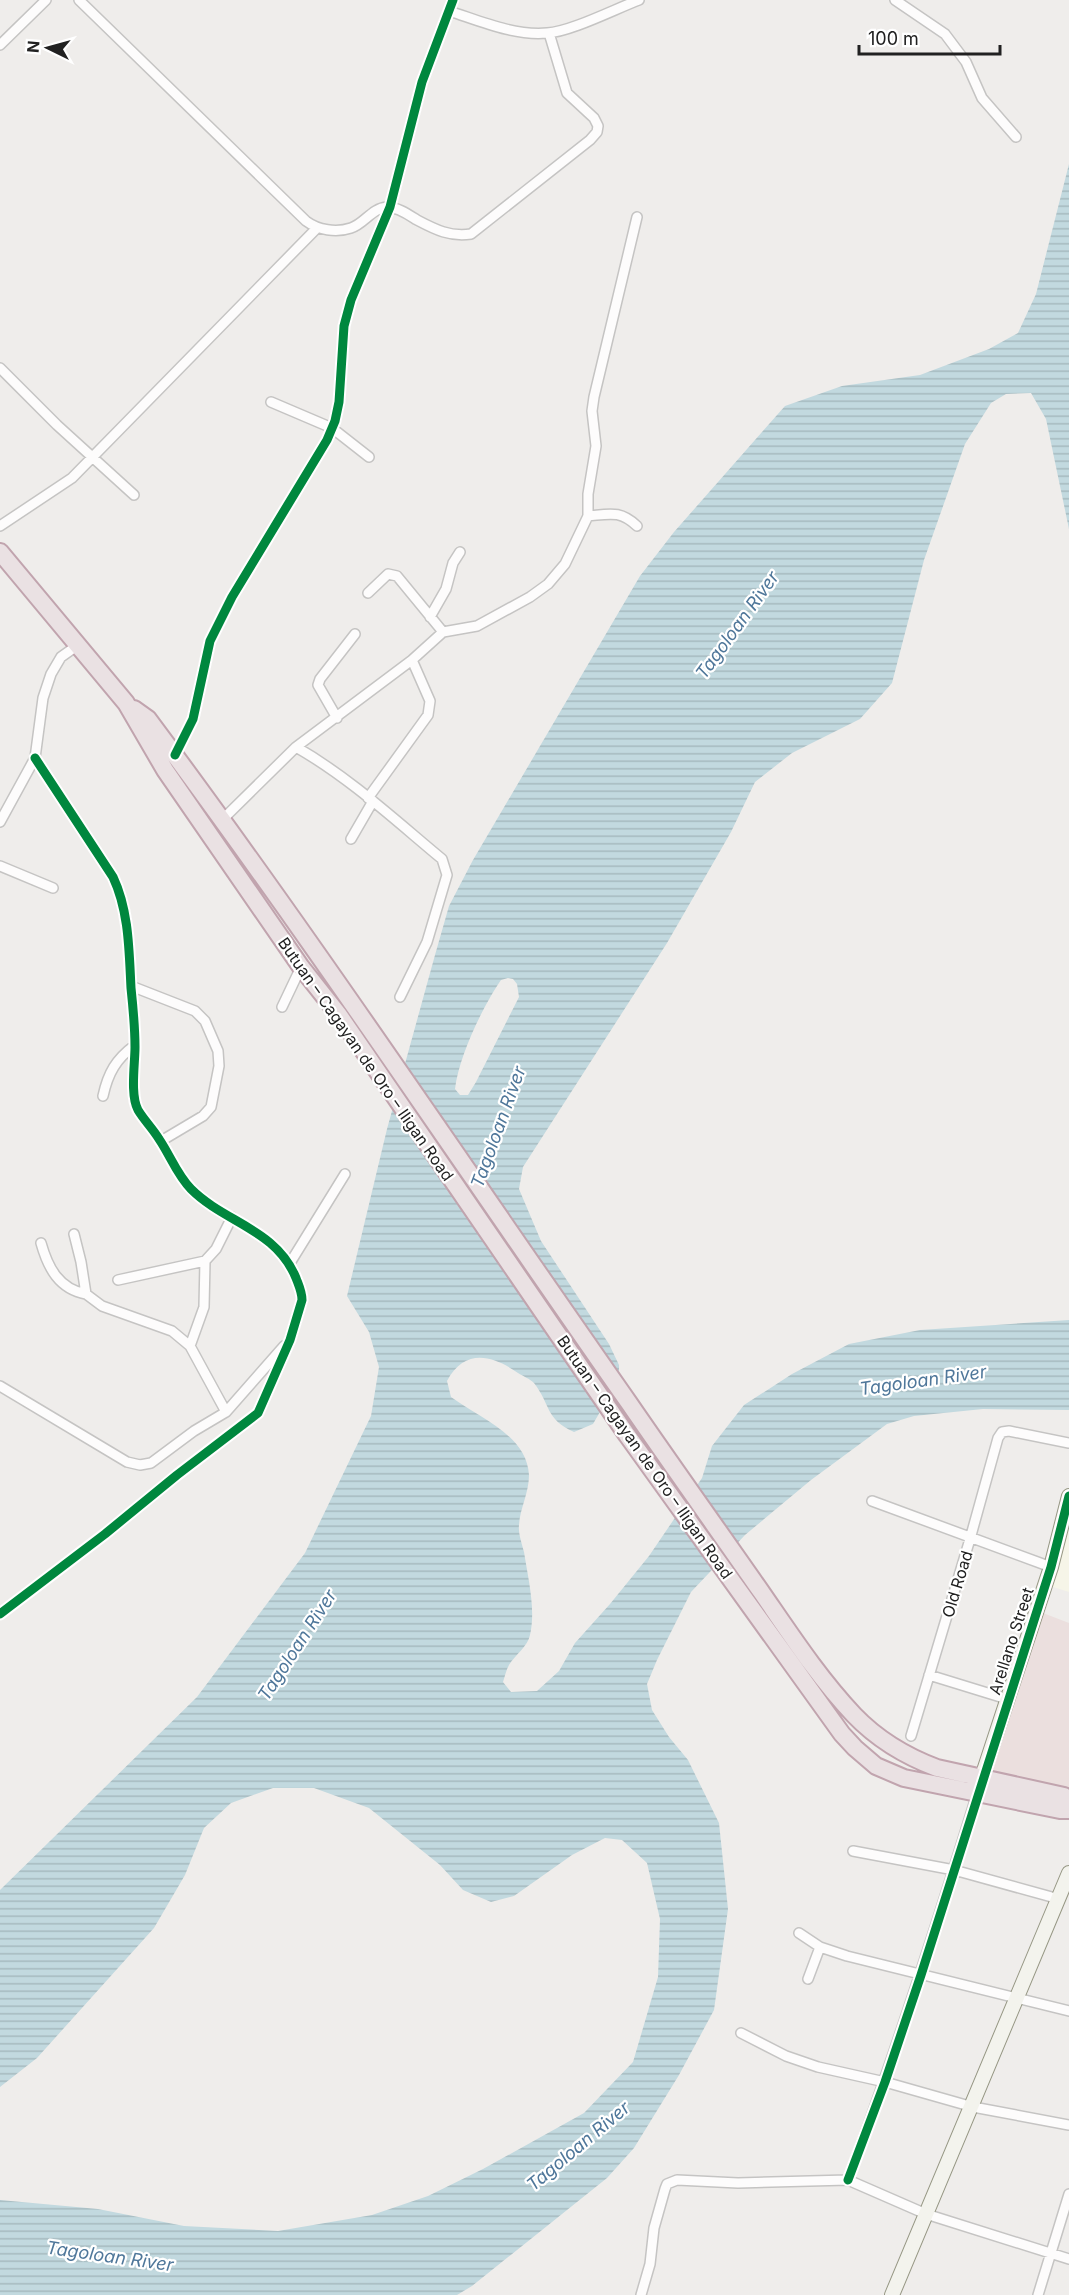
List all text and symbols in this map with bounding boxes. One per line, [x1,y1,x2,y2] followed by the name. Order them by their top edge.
[18,18,78,78] north arrow
[859,18,1000,56] scale bar
[868,28,919,49] text: 100 m
[23,40,44,54] text: N
[691,566,784,683] water label: Tagoloan River
[274,933,458,1185] street label: Butuan – Cagayan de Oro – Iligan Road
[466,1062,530,1191] water label: Tagoloan River
[553,1331,737,1583] street label: Butuan – Cagayan de Oro – Iligan Road
[858,1361,989,1399] water label: Tagoloan River
[937,1548,977,1620] street label: Old Road
[253,1585,341,1704] water label: Tagoloan River
[984,1585,1038,1697] street label: Arellano Street
[522,2096,635,2195] water label: Tagoloan River
[45,2237,176,2275] water label: Tagoloan River

